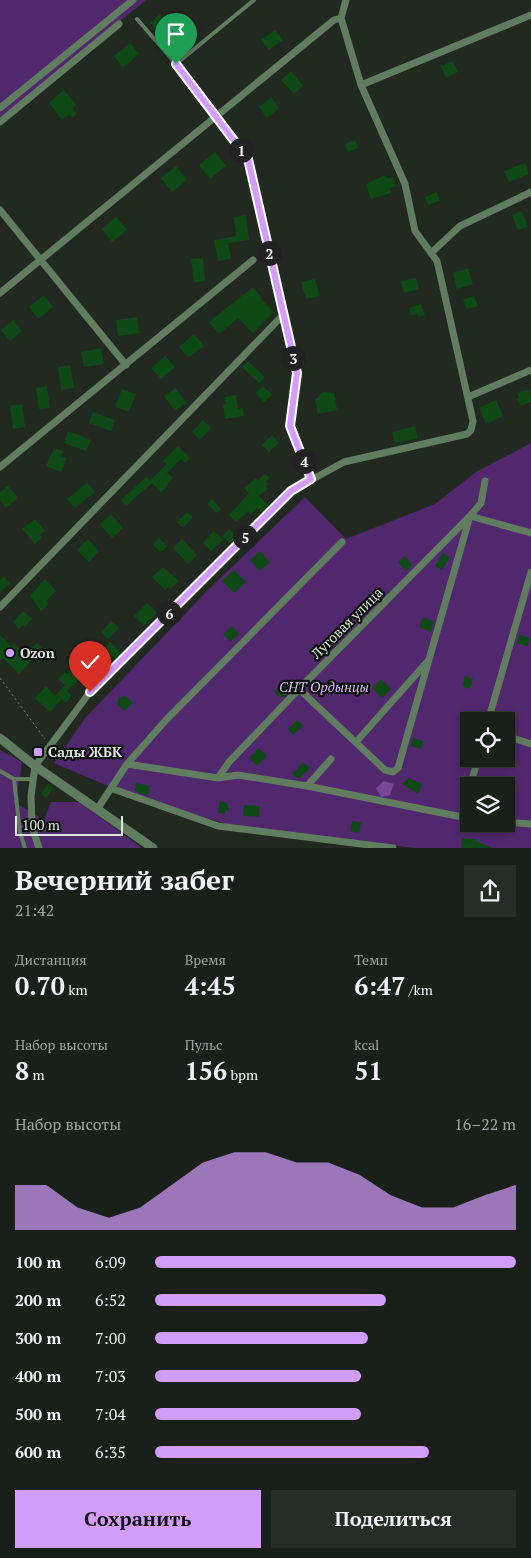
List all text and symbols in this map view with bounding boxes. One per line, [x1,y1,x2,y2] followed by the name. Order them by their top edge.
[155,13,197,64] pin
[162,20,190,48] icon: arrive
[228,138,254,162] pin: 1
[238,141,245,160] text: 1
[256,240,282,266] pin: 2
[266,244,273,263] text: 2
[280,346,306,370] pin: 3
[290,349,297,368] text: 3
[292,448,316,474] pin: 4
[301,452,308,471] text: 4
[232,524,258,550] pin: 5
[242,528,249,547] text: 5
[306,583,387,663] street label: Луговая улица
[156,600,182,626] pin: 6
[166,604,173,623] text: 6
[69,641,111,692] pin
[20,643,55,662] place label: Ozon
[4,647,16,659] marker: Ozon
[76,648,104,676] icon: check
[279,677,369,696] park label: СНТ Ордынцы
[460,712,515,832] map controls
[460,712,515,767] button: locate
[48,742,122,761] place label: Сады ЖБК
[32,746,44,758] marker: Сады ЖБК
[460,777,515,832] button: layers
[15,813,122,836] scale bar
[22,815,60,834] text: 100 m
[15,861,234,898] text: Вечерний забег
[464,865,516,917] button: share
[15,899,54,921] text: 21:42
[15,950,87,969] text: Дистанция
[185,950,226,969] text: Время
[354,950,388,969] text: Темп
[15,969,65,1002] text: 0.70
[185,969,236,1002] text: 4:45
[354,969,405,1002] text: 6:47
[65,980,88,999] text: km
[405,980,433,999] text: /km
[15,1035,108,1054] text: Набор высоты
[185,1035,223,1054] text: Пульс
[354,1035,379,1054] text: kcal
[15,1054,29,1087] text: 8
[185,1054,227,1087] text: 156
[354,1054,383,1087] text: 51
[29,1065,45,1084] text: m
[227,1065,258,1084] text: bpm
[15,1113,121,1135] text: Набор высоты
[454,1113,516,1135] text: 16–22 m
[15,1251,61,1273] text: 100 m
[95,1251,126,1273] text: 6:09
[15,1289,61,1311] text: 200 m
[95,1289,126,1311] text: 6:52
[15,1327,61,1349] text: 300 m
[95,1327,126,1349] text: 7:00
[15,1365,61,1387] text: 400 m
[95,1365,126,1387] text: 7:03
[15,1403,61,1425] text: 500 m
[95,1403,126,1425] text: 7:04
[15,1441,61,1463] text: 600 m
[95,1441,126,1463] text: 6:35
[15,1490,261,1548] button: Сохранить
[271,1490,516,1548] button: Поделиться

